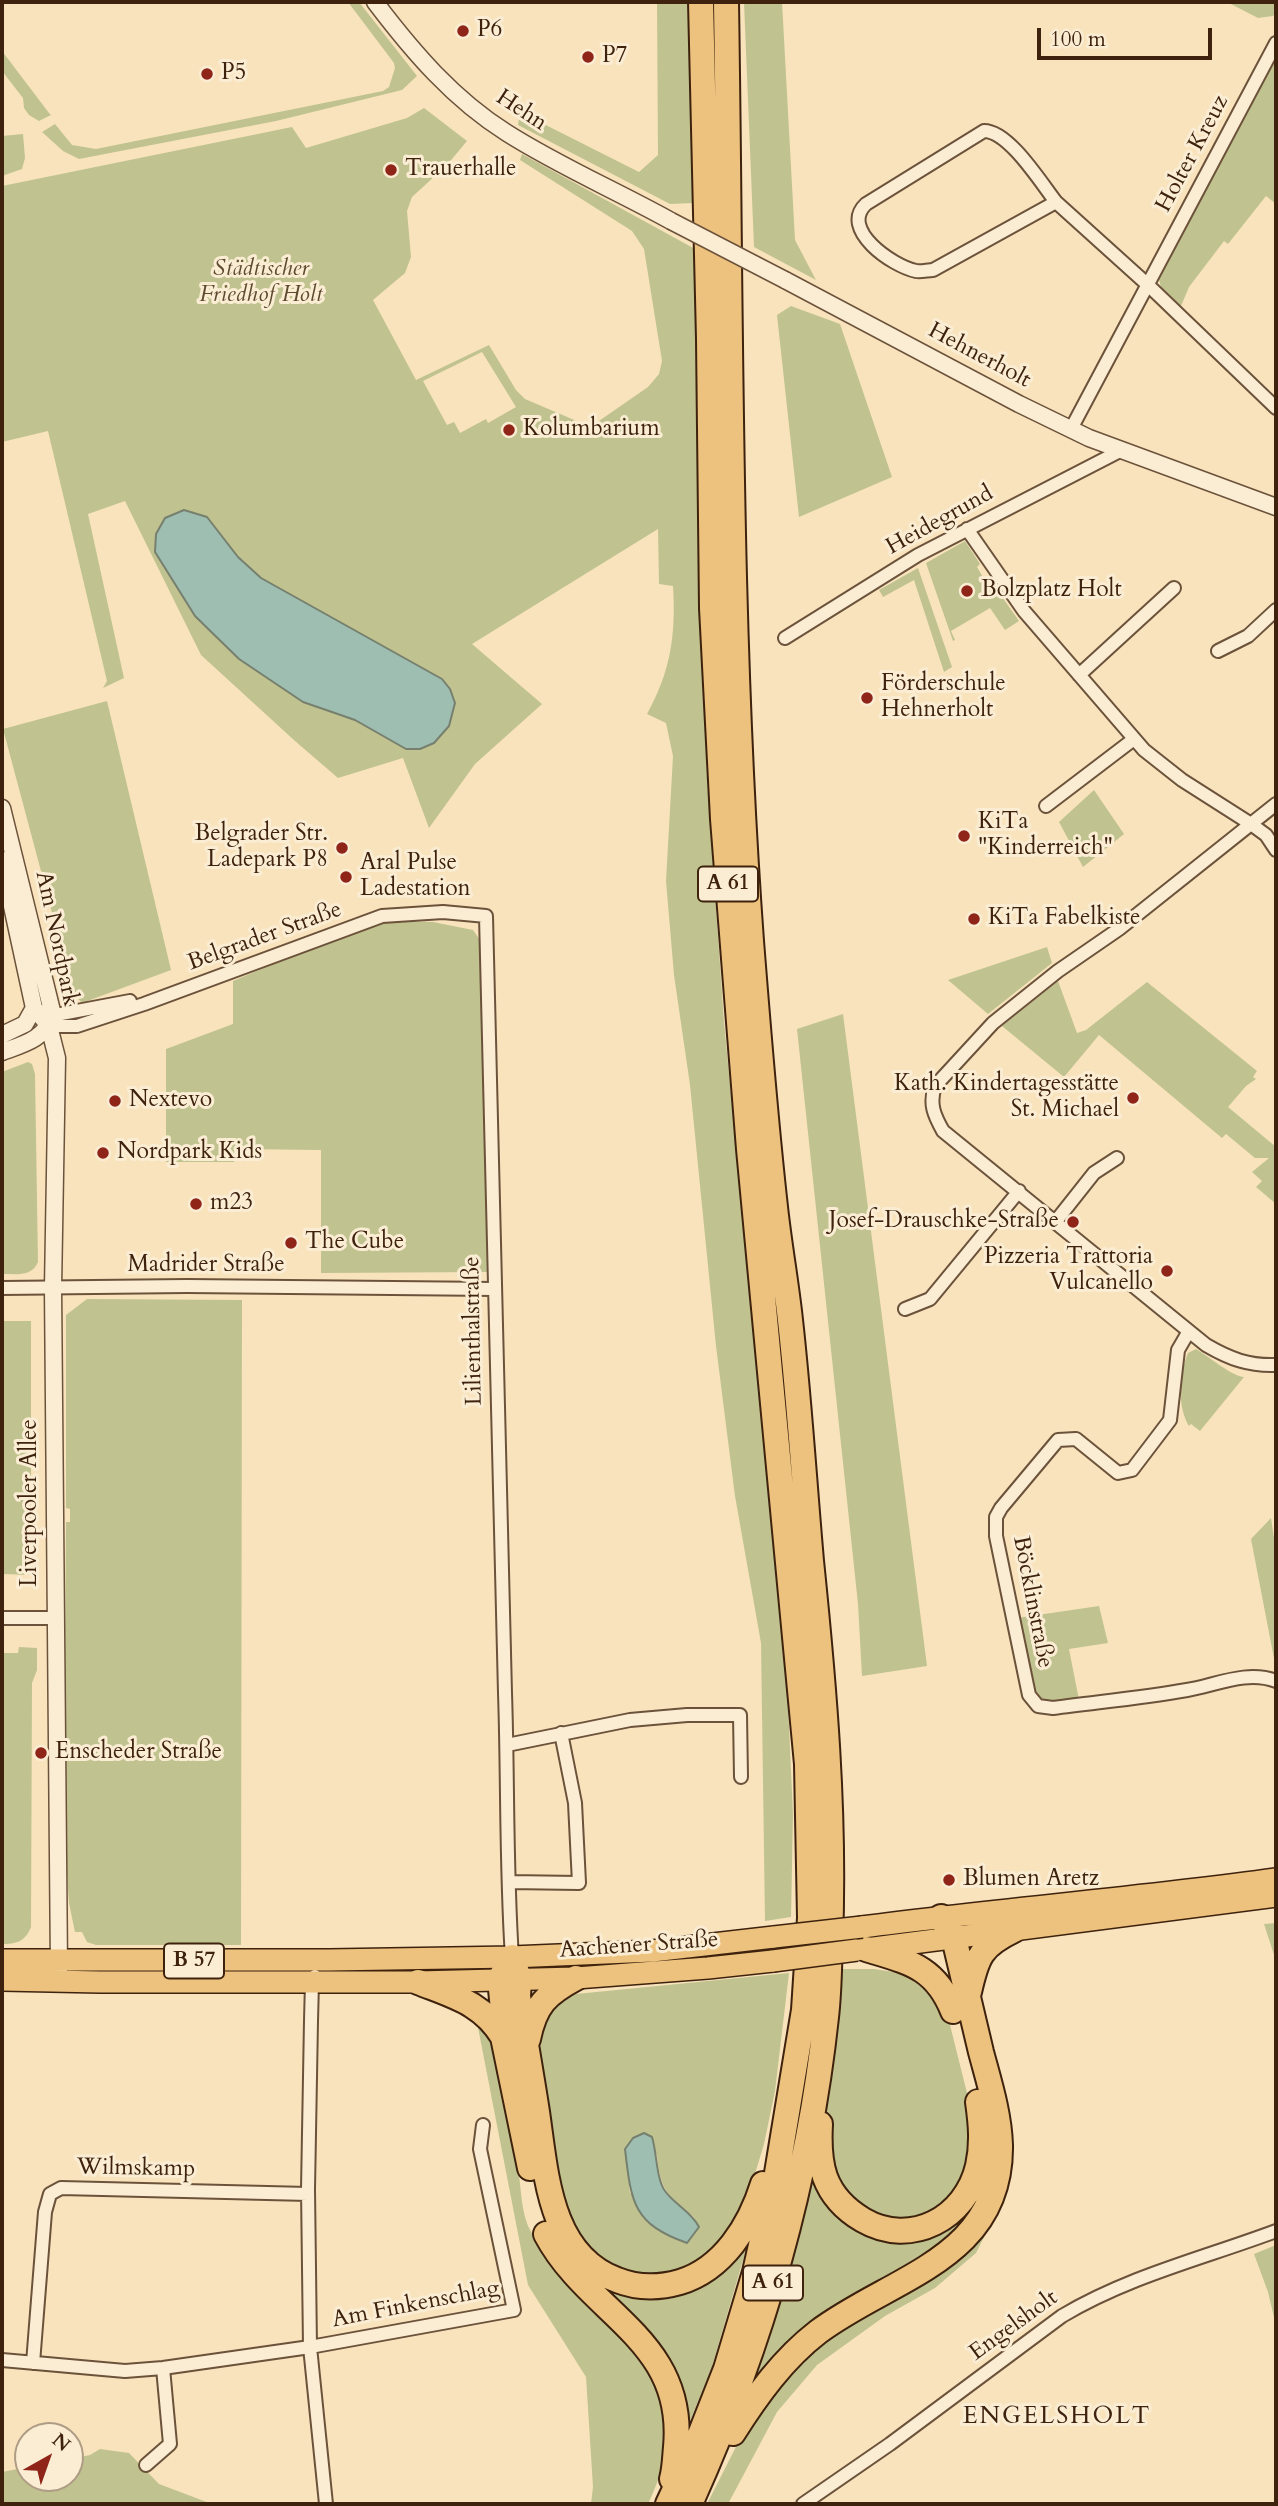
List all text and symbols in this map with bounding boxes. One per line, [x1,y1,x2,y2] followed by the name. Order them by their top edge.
[1040,14,1215,58] scale bar
[477,17,502,45] place label: P6
[455,23,471,39] marker: P6
[1050,25,1106,54] text: 100 m
[602,43,627,71] place label: P7
[580,49,596,65] marker: P7
[221,60,246,88] place label: P5
[199,66,215,82] marker: P5
[490,84,552,138] street label: Hehn
[1151,91,1235,217] street label: Holter Kreuz
[405,156,516,184] place label: Trauerhalle
[383,162,399,178] marker: Trauerhalle
[199,256,323,310] park label: Städtischer Friedhof Holt
[923,317,1035,395] street label: Hehnerholt
[523,416,660,444] place label: Kolumbarium
[501,422,517,438] marker: Kolumbarium
[882,480,998,562] street label: Heidegrund
[981,577,1122,605] place label: Bolzplatz Holt
[959,583,975,599] marker: Bolzplatz Holt
[881,671,1006,725] place label: Förderschule Hehnerholt
[859,690,875,706] marker: Förderschule Hehnerholt
[978,809,1113,863] place label: KiTa "Kinderreich"
[195,821,328,875] place label: Belgrader Str. Ladepark P8
[956,828,972,844] marker: KiTa "Kinderreich"
[334,840,350,856] marker: Belgrader Str. Ladepark P8
[360,850,471,904] place label: Aral Pulse Ladestation
[698,866,758,902] road number: A 61
[28,869,84,1009] street label: Am Nordpark
[338,869,354,885] marker: Aral Pulse Ladestation
[184,896,346,978] street label: Belgrader Straße
[988,905,1140,933] place label: KiTa Fabelkiste
[966,911,982,927] marker: KiTa Fabelkiste
[894,1071,1119,1125] place label: Kath. Kindertagesstätte St. Michael
[129,1087,212,1115] place label: Nextevo
[1125,1090,1141,1106] marker: Kath. Kindertagesstätte St. Michael
[107,1093,123,1109] marker: Nextevo
[117,1139,262,1167] place label: Nordpark Kids
[95,1145,111,1161] marker: Nordpark Kids
[210,1190,253,1218] place label: m23
[188,1196,204,1212] marker: m23
[829,1208,1059,1236] place label: Josef-Drauschke-Straße
[1065,1214,1081,1230] marker: Josef-Drauschke-Straße
[305,1229,404,1257] place label: The Cube
[283,1235,299,1251] marker: The Cube
[984,1244,1153,1298] place label: Pizzeria Trattoria Vulcanello
[127,1252,285,1280] street label: Madrider Straße
[459,1256,489,1406] street label: Lilienthalstraße
[1159,1263,1175,1279] marker: Pizzeria Trattoria Vulcanello
[17,1419,45,1587] street label: Liverpooler Allee
[1006,1534,1058,1670] street label: Böcklinstraße
[55,1739,222,1767] place label: Enscheder Straße
[33,1745,49,1761] marker: Enscheder Straße
[963,1866,1099,1894] place label: Blumen Aretz
[941,1872,957,1888] marker: Blumen Aretz
[559,1927,719,1965] street label: Aachener Straße
[164,1944,224,1979] road number: B 57
[76,2154,196,2184] street label: Wilmskamp
[743,2266,803,2300] road number: A 61
[330,2275,502,2335] street label: Am Finkenschlag
[964,2285,1064,2367] street label: Engelsholt
[964,2403,1150,2431] district label: ENGELSHOLT
[14,2422,84,2492] north arrow
[47,2427,76,2458] text: N

